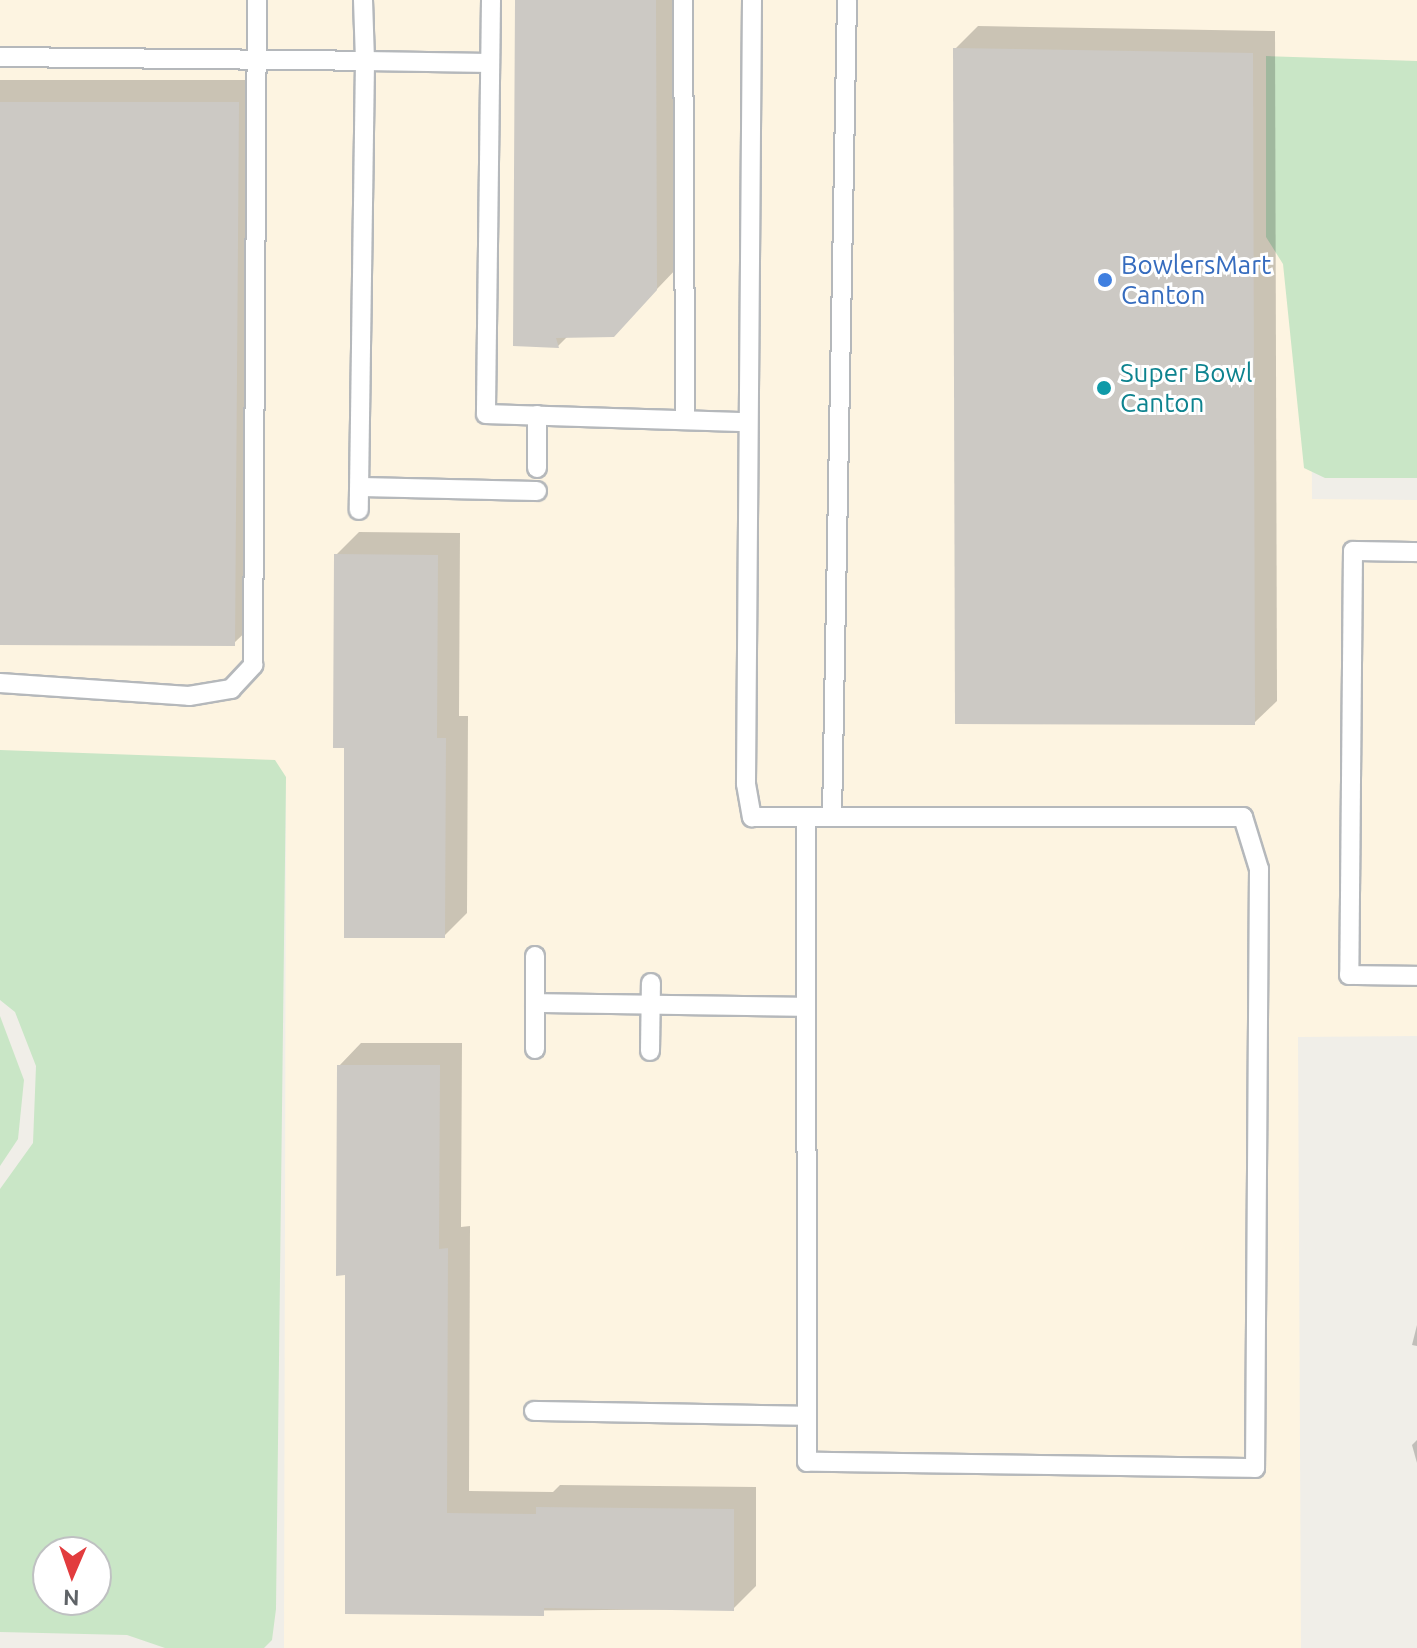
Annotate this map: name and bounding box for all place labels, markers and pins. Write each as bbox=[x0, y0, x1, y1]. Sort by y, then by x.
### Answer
place label: BowlersMart Canton bbox=[1121, 249, 1271, 310]
marker: BowlersMart Canton bbox=[1096, 271, 1114, 289]
place label: Super Bowl Canton bbox=[1120, 357, 1253, 418]
marker: Super Bowl Canton bbox=[1095, 379, 1113, 397]

